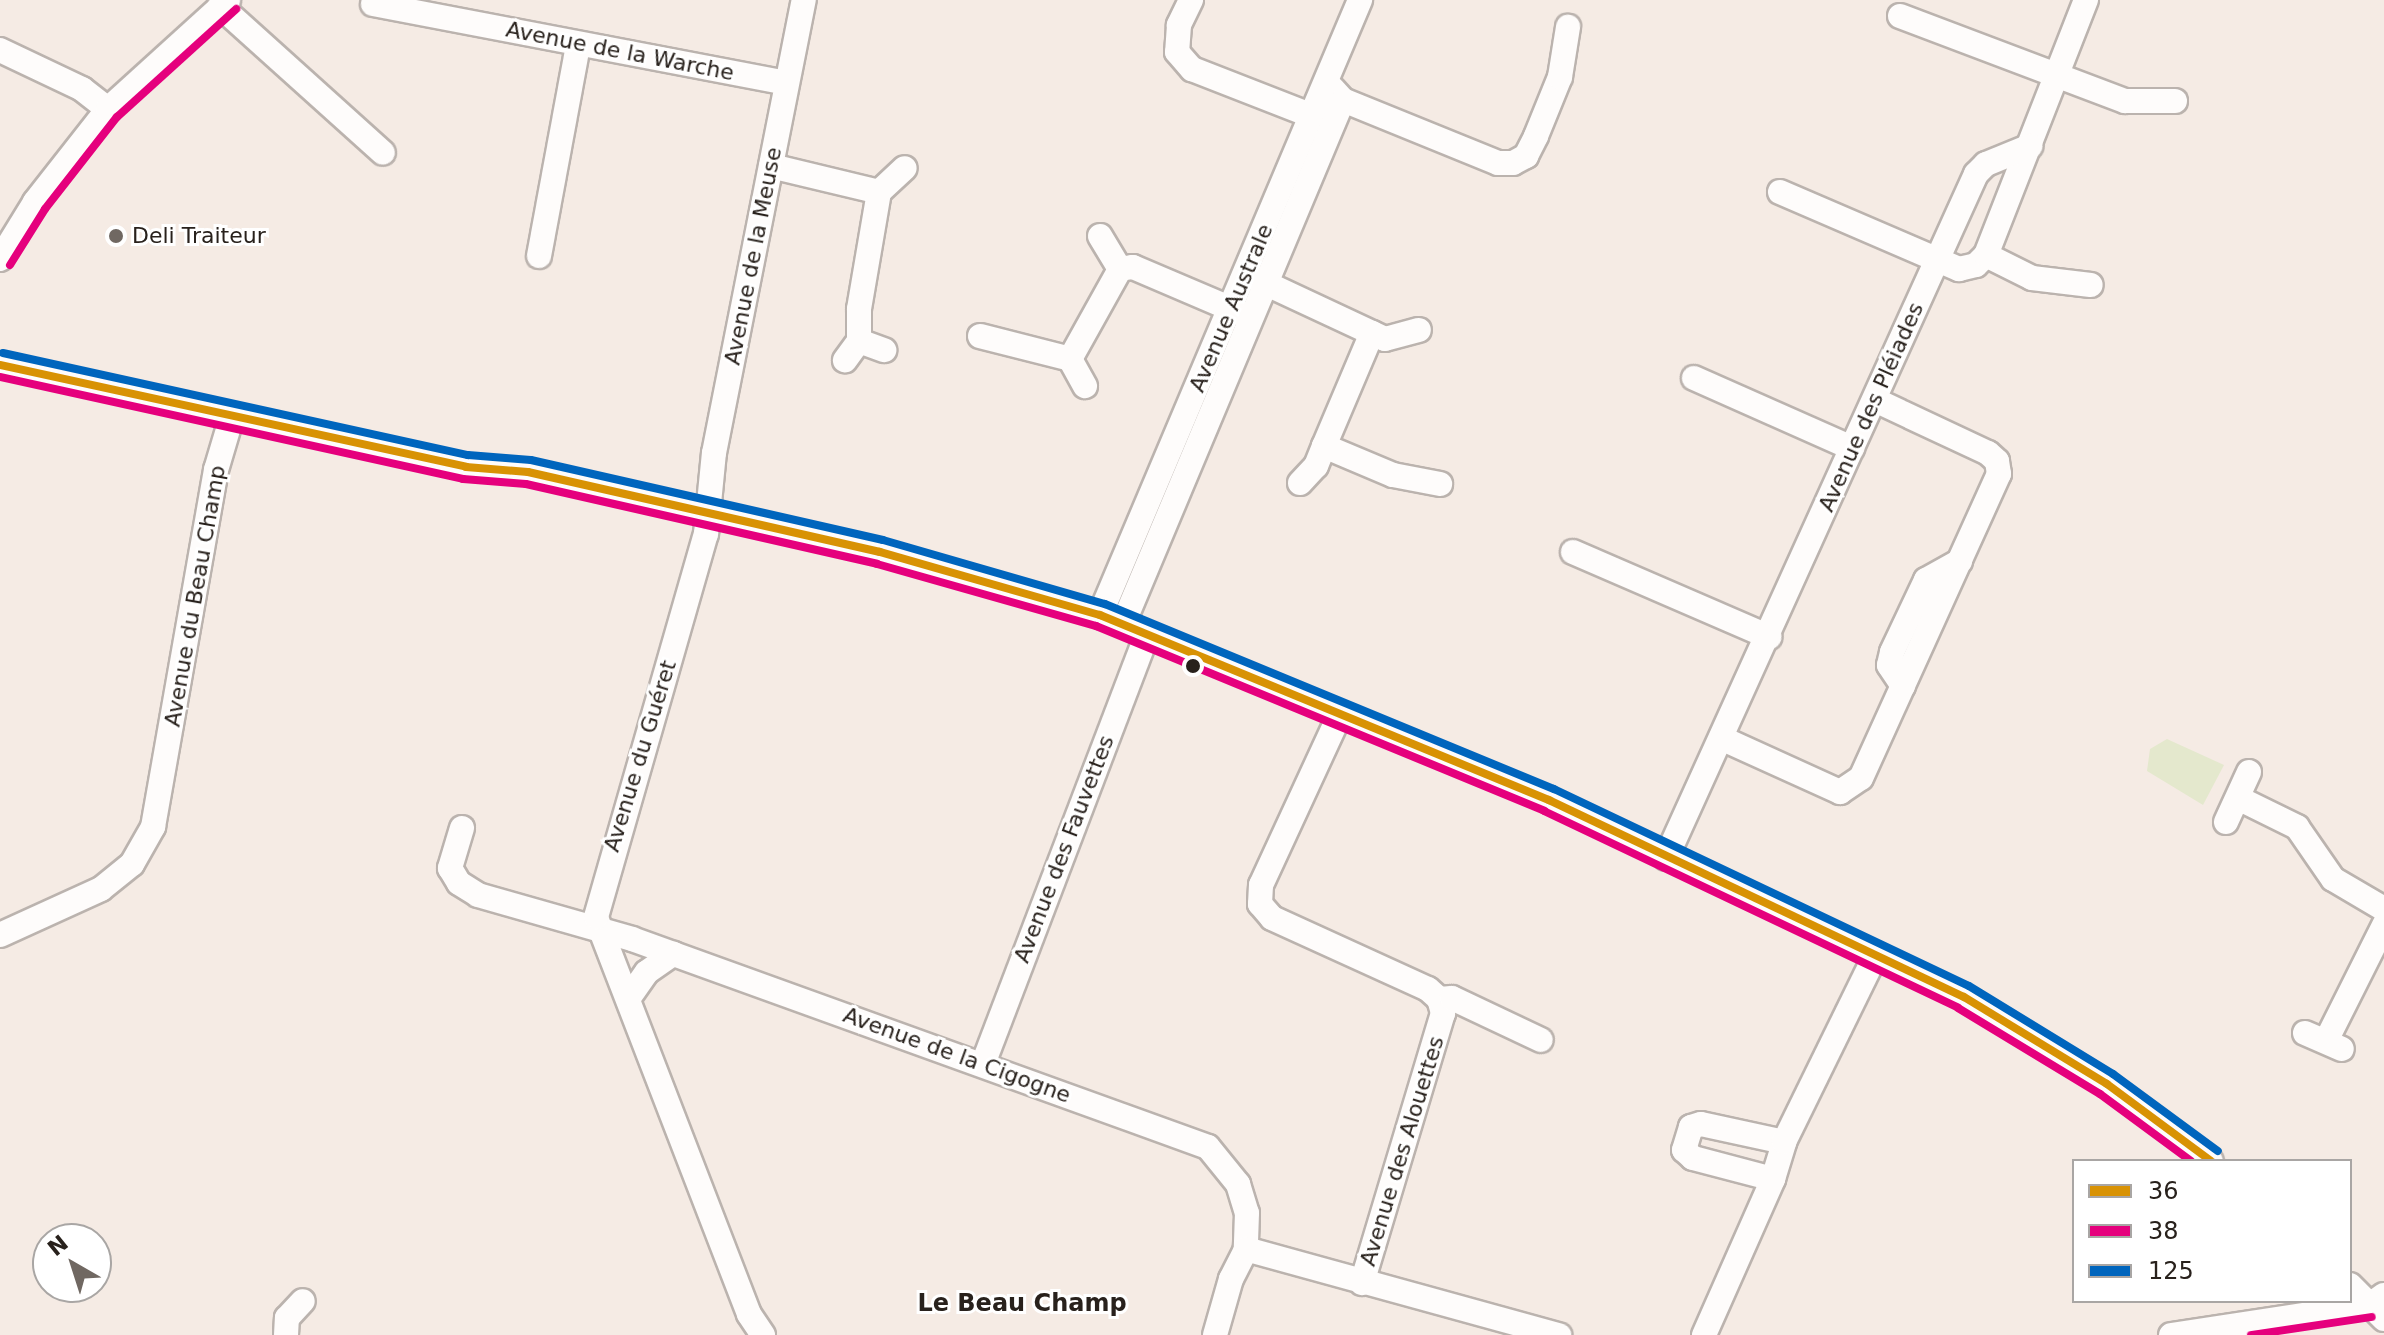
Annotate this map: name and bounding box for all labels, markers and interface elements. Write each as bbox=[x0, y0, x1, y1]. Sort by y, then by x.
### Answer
street label: Avenue de la Warche bbox=[504, 16, 736, 86]
street label: Avenue de la Meuse bbox=[719, 145, 787, 367]
street label: Avenue Australe bbox=[1184, 220, 1278, 396]
place label: Deli Traiteur bbox=[132, 223, 266, 249]
marker: Deli Traiteur bbox=[107, 227, 125, 245]
street label: Avenue des Pléiades bbox=[1813, 298, 1929, 516]
street label: Avenue du Beau Champ bbox=[159, 463, 231, 729]
street label: Avenue du Guéret bbox=[598, 657, 682, 855]
unlabelled marker bbox=[1185, 658, 1201, 674]
street label: Avenue des Fauvettes bbox=[1008, 732, 1120, 966]
street label: Avenue de la Cigogne bbox=[840, 1002, 1074, 1108]
street label: Avenue des Alouettes bbox=[1354, 1033, 1450, 1269]
legend bbox=[2072, 1159, 2352, 1303]
text: 36 bbox=[2148, 1177, 2179, 1205]
text: 38 bbox=[2148, 1217, 2179, 1245]
north arrow bbox=[32, 1223, 112, 1303]
text: N bbox=[43, 1230, 73, 1261]
text: 125 bbox=[2148, 1257, 2194, 1285]
district label: Le Beau Champ bbox=[917, 1290, 1127, 1318]

